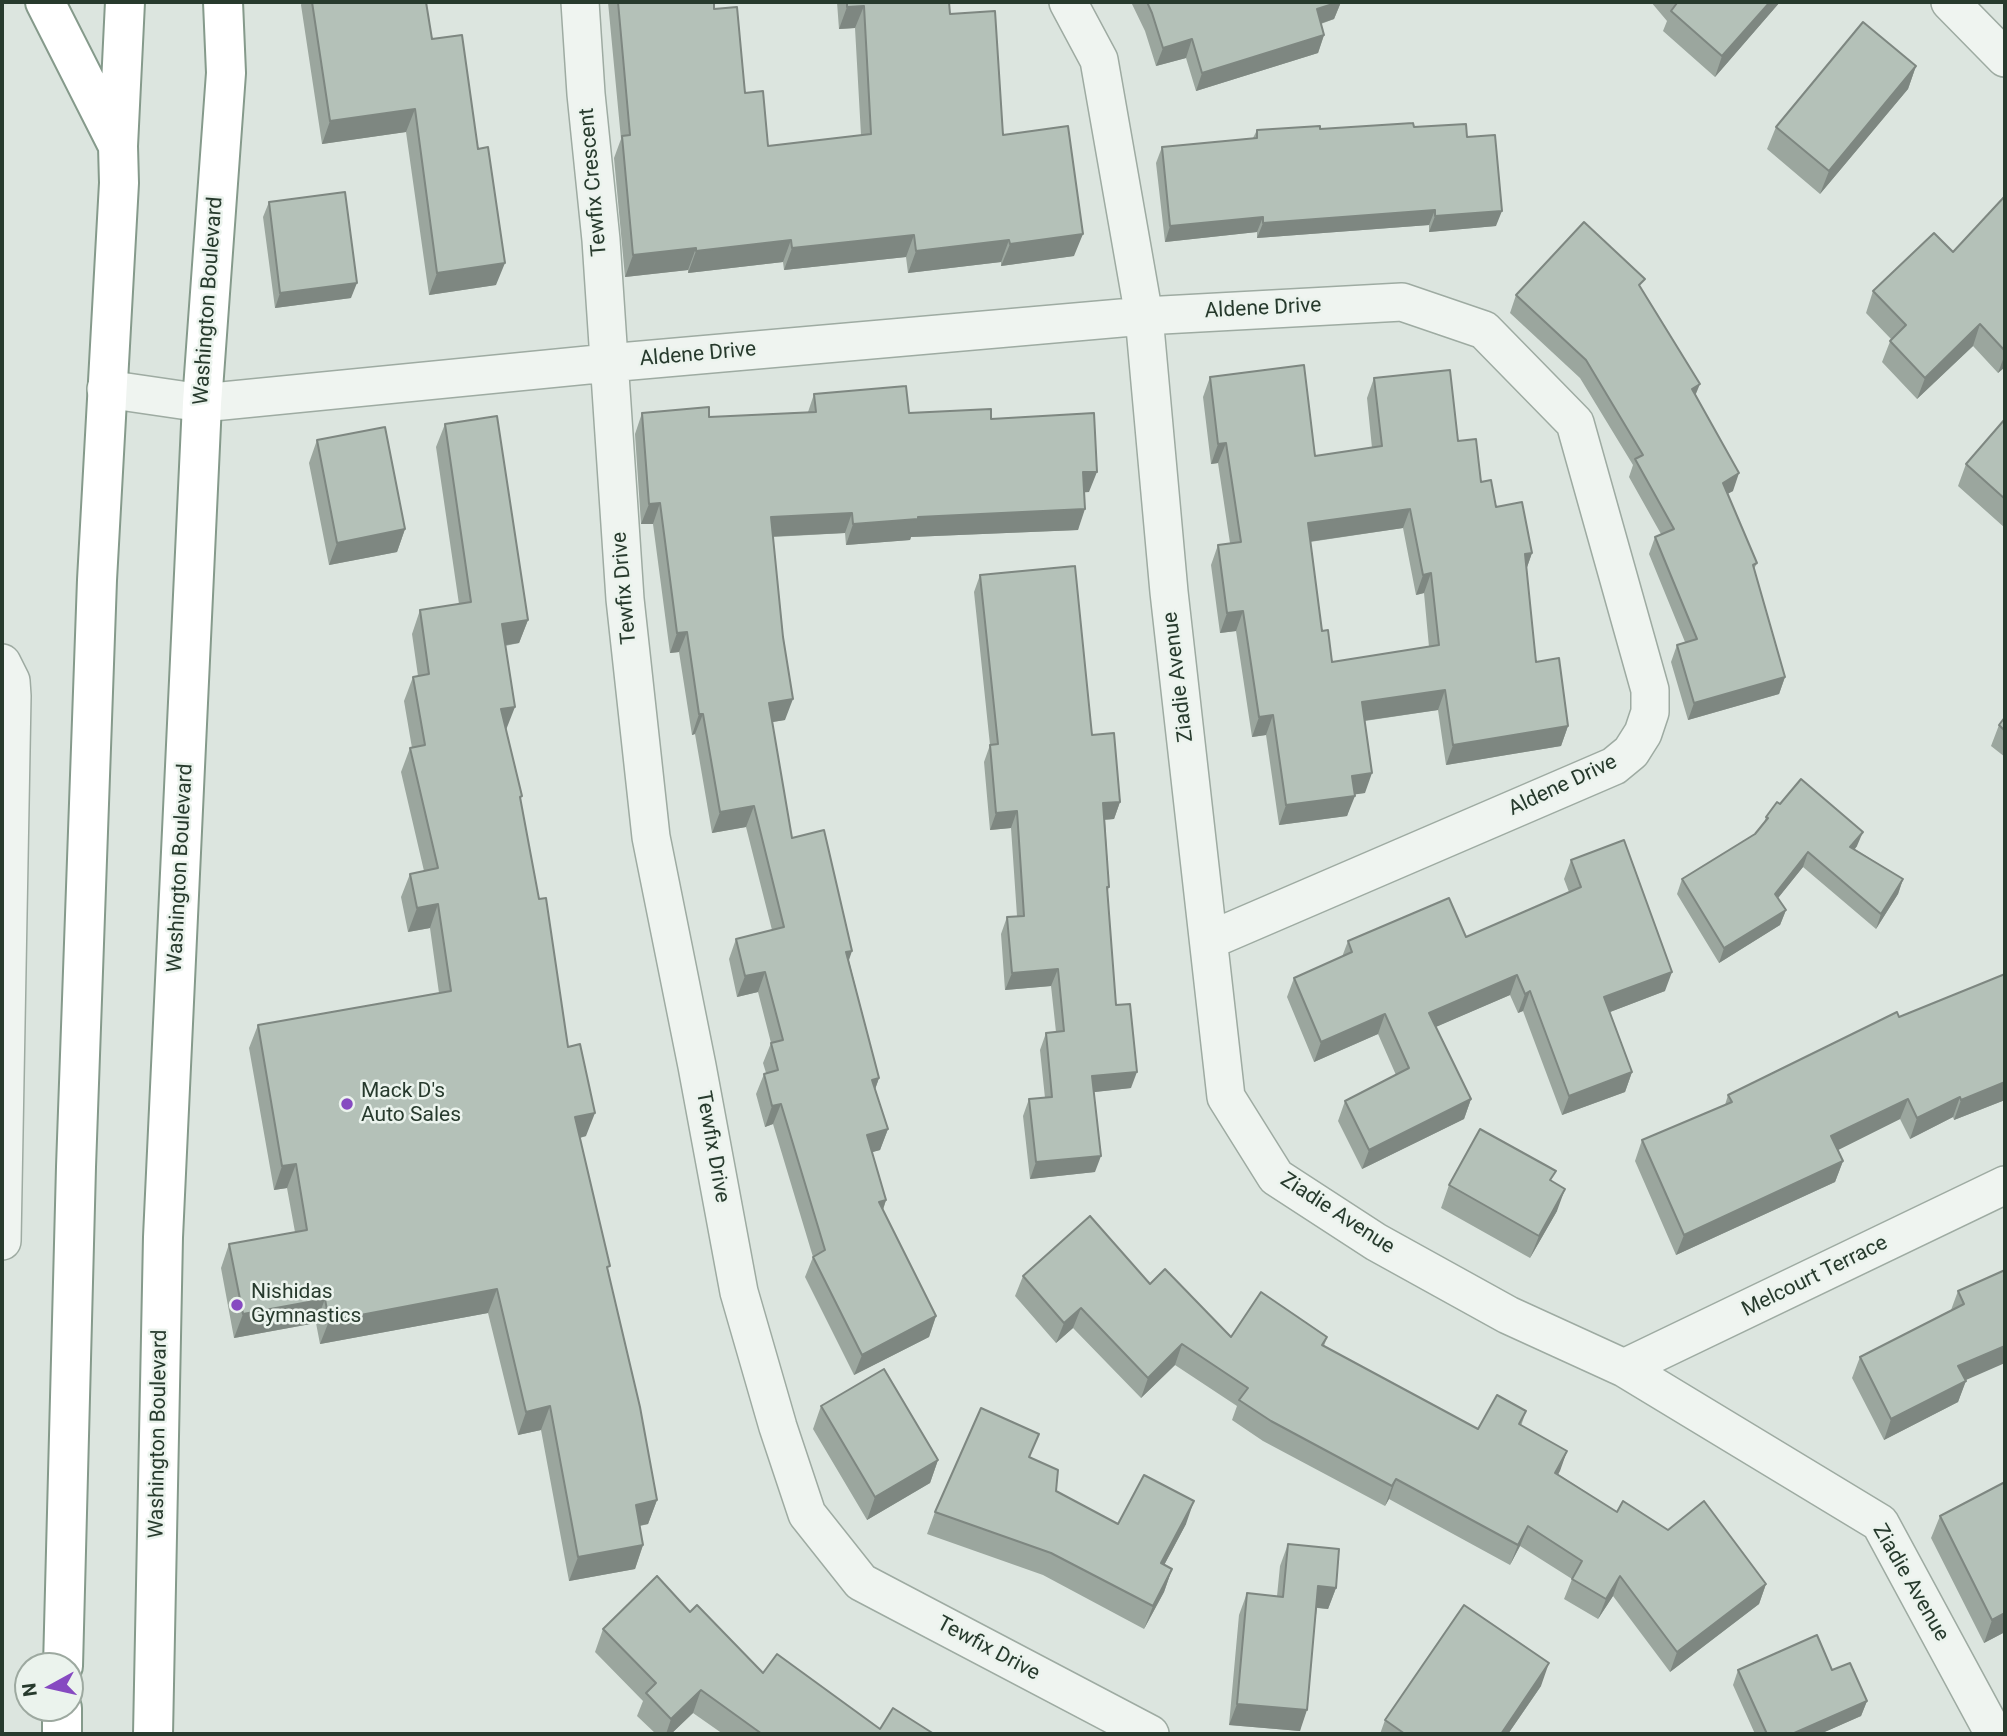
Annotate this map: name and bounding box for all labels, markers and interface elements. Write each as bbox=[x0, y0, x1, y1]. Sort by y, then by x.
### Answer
street label: Tewfix Crescent bbox=[575, 107, 613, 257]
street label: Washington Boulevard bbox=[189, 196, 229, 406]
street label: Aldene Drive bbox=[1204, 293, 1322, 325]
street label: Aldene Drive bbox=[639, 337, 757, 373]
street label: Tewfix Drive bbox=[608, 531, 642, 645]
street label: Ziadie Avenue bbox=[1159, 610, 1199, 744]
street label: Aldene Drive bbox=[1505, 750, 1621, 822]
street label: Washington Boulevard bbox=[163, 763, 199, 973]
place label: Mack D's Auto Sales bbox=[361, 1079, 461, 1129]
street label: Tewfix Drive bbox=[690, 1089, 734, 1205]
marker: Mack D's Auto Sales bbox=[339, 1096, 355, 1112]
street label: Ziadie Avenue bbox=[1275, 1168, 1399, 1260]
street label: Melcourt Terrace bbox=[1738, 1231, 1892, 1323]
place label: Nishidas Gymnastics bbox=[251, 1280, 361, 1330]
marker: Nishidas Gymnastics bbox=[229, 1297, 245, 1313]
street label: Washington Boulevard bbox=[145, 1329, 173, 1539]
street label: Ziadie Avenue bbox=[1866, 1520, 1954, 1646]
street label: Tewfix Drive bbox=[932, 1611, 1044, 1687]
north arrow bbox=[14, 1652, 84, 1722]
text: N bbox=[17, 1681, 42, 1698]

